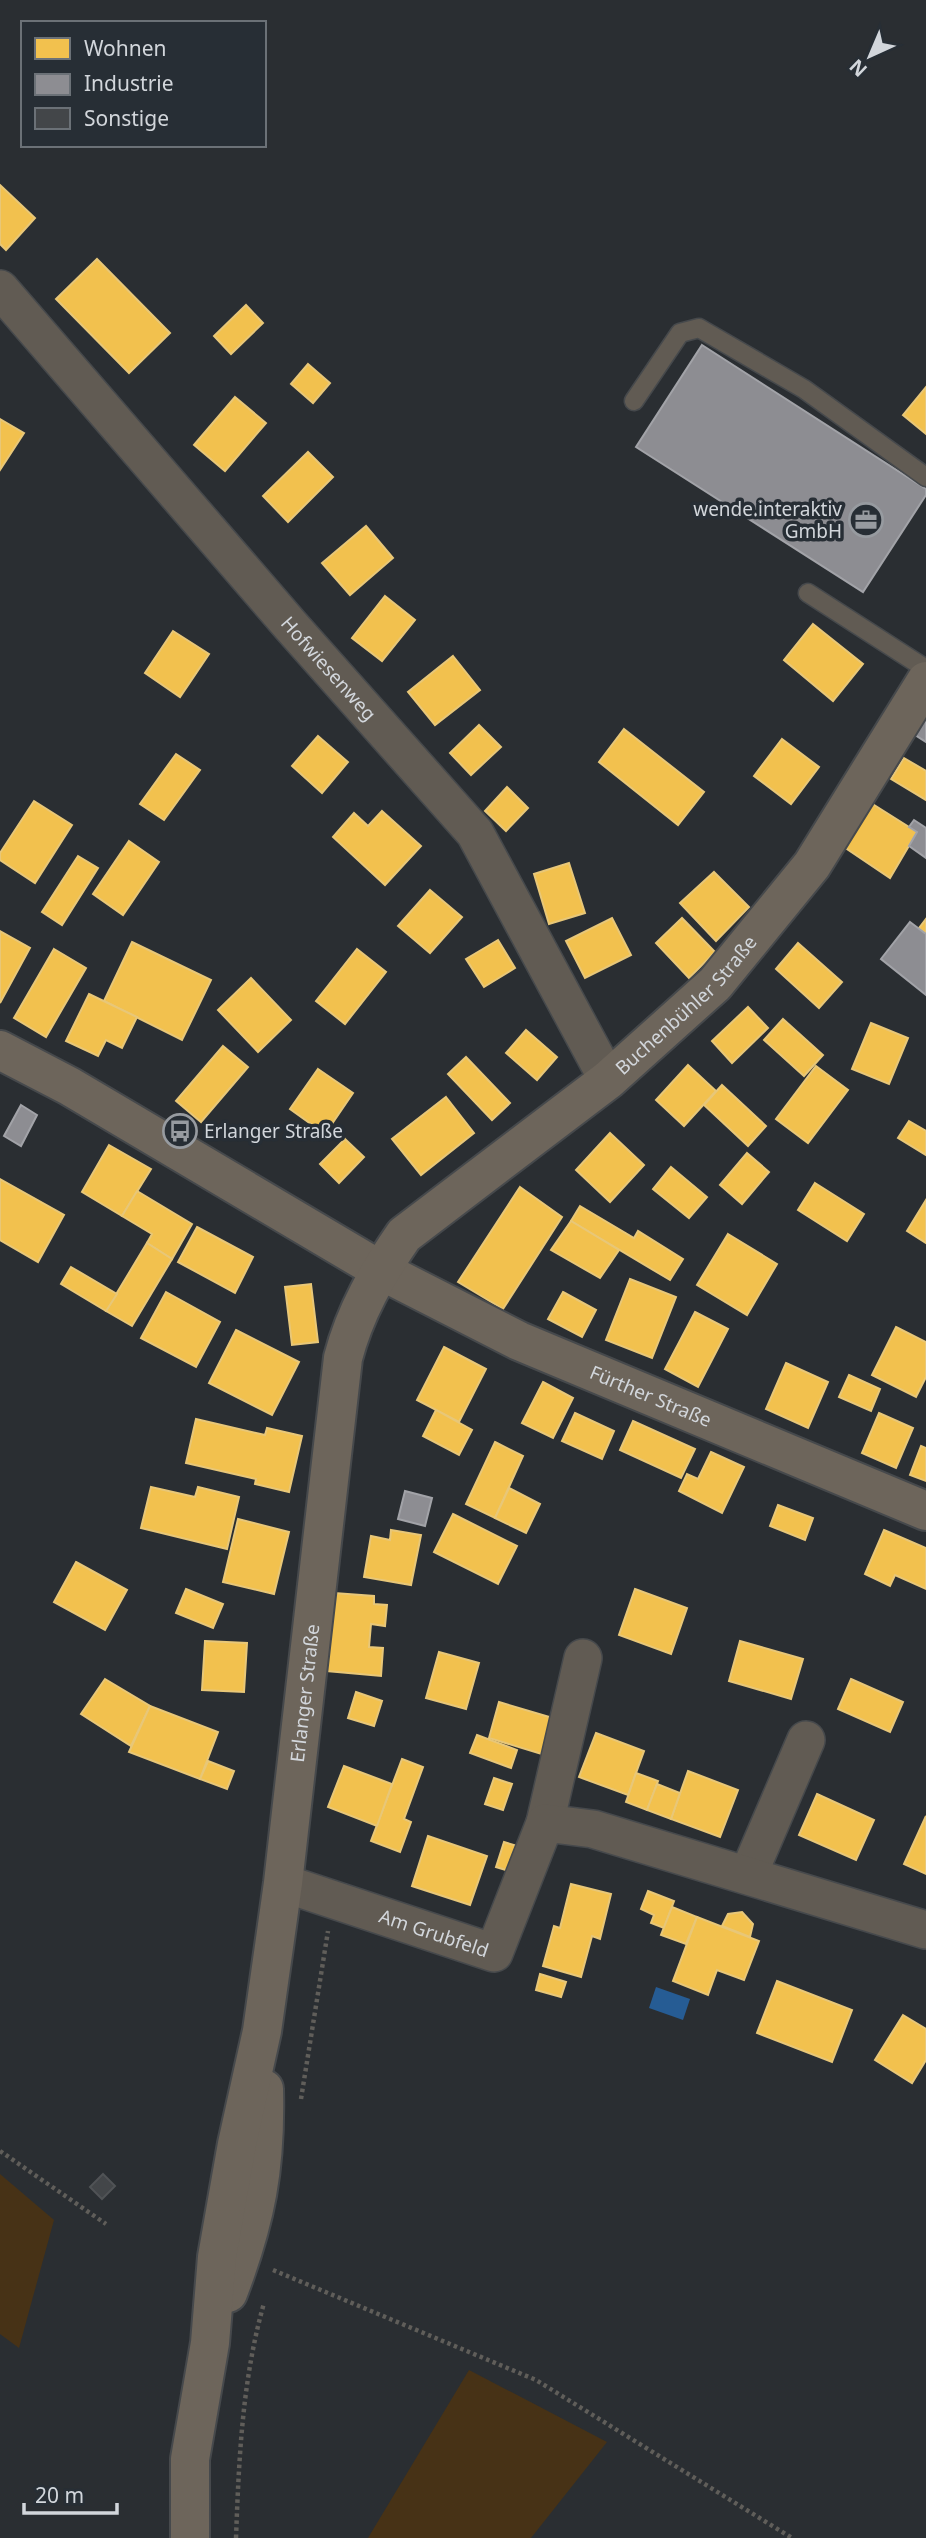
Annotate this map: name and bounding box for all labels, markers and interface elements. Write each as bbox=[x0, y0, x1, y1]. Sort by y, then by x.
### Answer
legend bbox=[21, 21, 266, 147]
north arrow bbox=[835, 21, 905, 91]
text: Wohnen bbox=[84, 34, 167, 62]
text: N bbox=[844, 54, 873, 83]
text: Industrie bbox=[84, 69, 174, 97]
text: Sonstige bbox=[84, 104, 169, 132]
place label: wende.interaktiv GmbH bbox=[693, 496, 842, 544]
office icon: wende.interaktiv GmbH bbox=[847, 501, 885, 539]
street label: Hofwiesenweg bbox=[275, 611, 382, 726]
street label: Buchenbühler Straße bbox=[610, 930, 763, 1080]
bus stop icon: Erlanger Straße bbox=[161, 1112, 199, 1150]
place label: Erlanger Straße bbox=[204, 1118, 343, 1144]
street label: Fürther Straße bbox=[586, 1359, 716, 1433]
street label: Erlanger Straße bbox=[284, 1623, 326, 1764]
street label: Am Grubfeld bbox=[376, 1903, 492, 1963]
scale bar bbox=[24, 2472, 117, 2516]
text: 20 m bbox=[35, 2481, 84, 2509]

